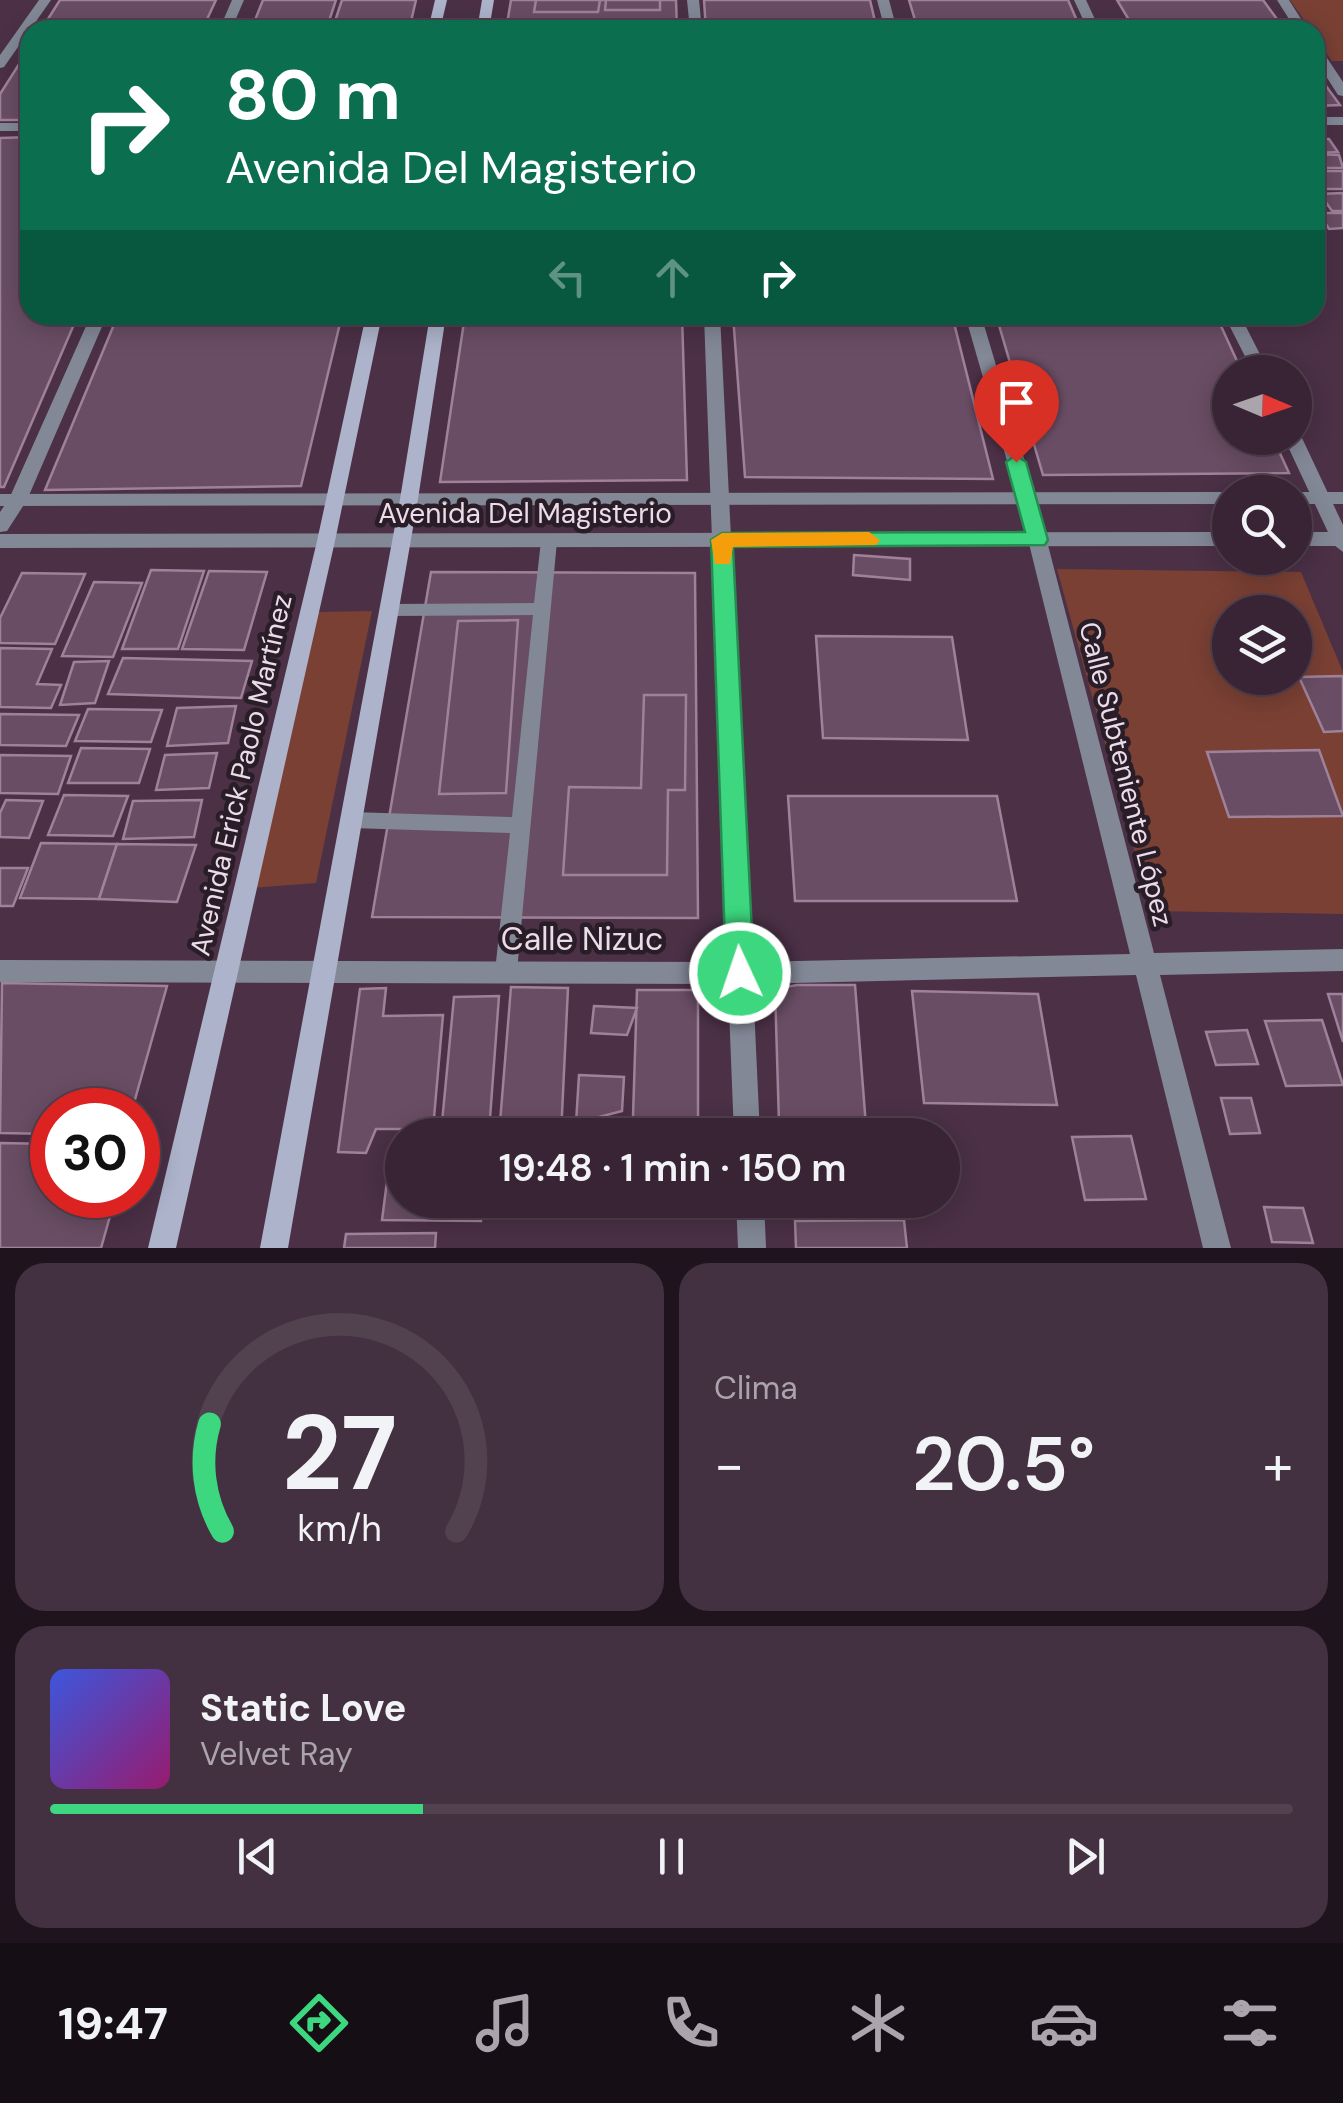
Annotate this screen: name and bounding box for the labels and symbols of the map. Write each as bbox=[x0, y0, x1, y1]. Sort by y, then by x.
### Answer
north arrow bbox=[1212, 355, 1312, 455]
pin bbox=[974, 360, 1059, 463]
street label: Avenida Del Magisterio bbox=[378, 495, 672, 532]
street label: Avenida Erick Paolo Martínez bbox=[181, 591, 301, 959]
street label: Calle Subteniente López bbox=[1070, 618, 1182, 930]
street label: Calle Nizuc bbox=[501, 918, 663, 960]
position arrow bbox=[688, 921, 792, 1025]
speed limit sign: 30 bbox=[30, 1088, 160, 1218]

